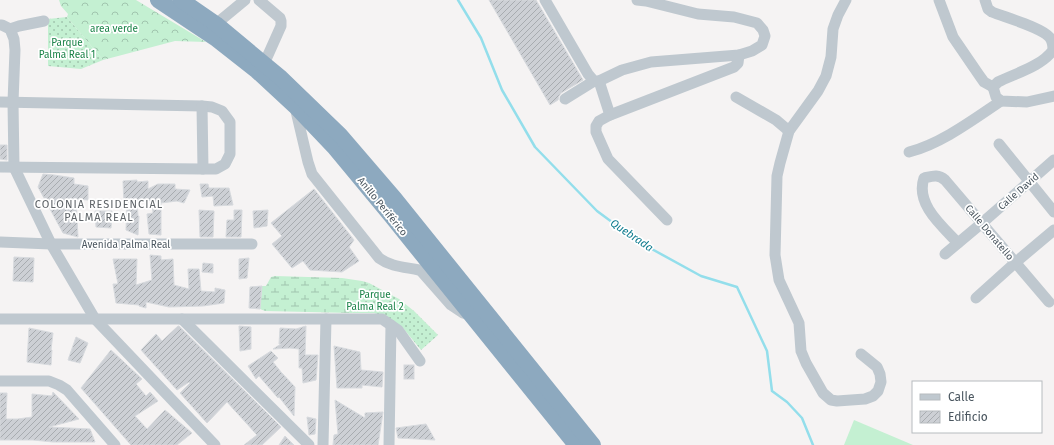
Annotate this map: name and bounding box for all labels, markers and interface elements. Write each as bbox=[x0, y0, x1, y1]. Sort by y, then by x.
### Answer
park label: area verde bbox=[90, 23, 138, 35]
park label: Parque Palma Real 1 bbox=[39, 37, 95, 61]
street label: Calle David bbox=[996, 171, 1042, 213]
street label: Anillo Periférico bbox=[355, 175, 410, 239]
district label: COLONIA RESIDENCIAL PALMA REAL bbox=[35, 198, 163, 224]
street label: Calle Donatello bbox=[962, 202, 1016, 263]
water label: Quebrada bbox=[608, 216, 656, 254]
street label: Avenida Palma Real bbox=[82, 239, 170, 251]
park label: Parque Palma Real 2 bbox=[346, 289, 404, 313]
legend bbox=[912, 381, 1042, 433]
text: Calle bbox=[948, 390, 975, 404]
text: Edificio bbox=[948, 410, 988, 424]

